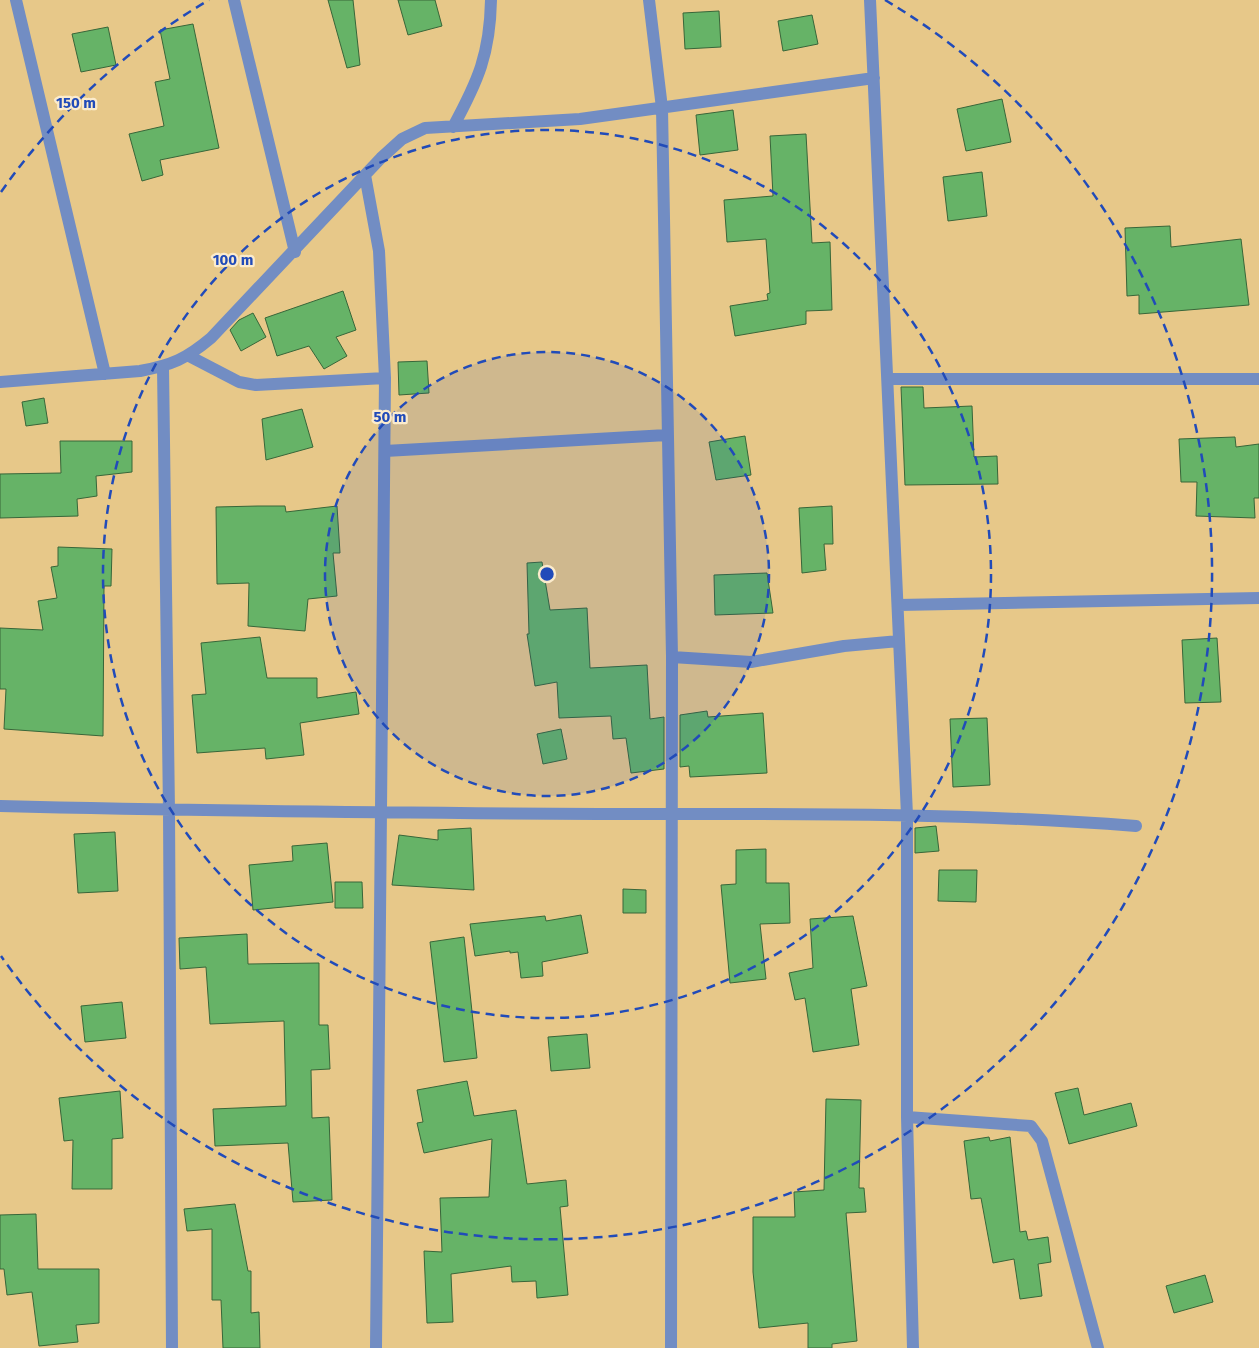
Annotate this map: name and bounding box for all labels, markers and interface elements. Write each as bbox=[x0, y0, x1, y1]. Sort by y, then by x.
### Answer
text: 150 m bbox=[56, 94, 96, 112]
text: 100 m bbox=[213, 251, 253, 269]
text: 50 m bbox=[373, 408, 407, 426]
centre of rings bbox=[538, 565, 556, 583]

